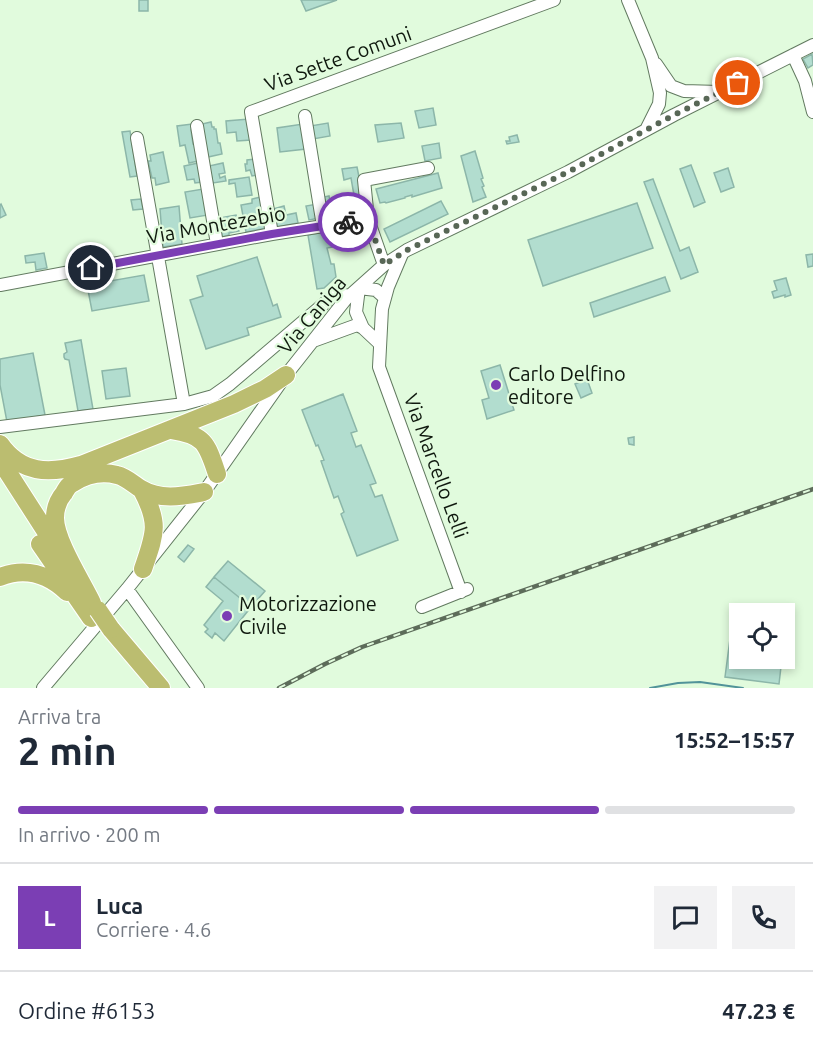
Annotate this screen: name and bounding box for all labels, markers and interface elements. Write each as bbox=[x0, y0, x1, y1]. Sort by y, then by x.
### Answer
street label: Via Sette Comuni bbox=[261, 21, 414, 96]
pin bbox=[712, 57, 763, 108]
icon: bag bbox=[721, 66, 754, 99]
courier bbox=[318, 192, 378, 252]
street label: Via Montezebio bbox=[145, 201, 287, 248]
icon: bike bbox=[332, 206, 365, 239]
pin bbox=[65, 242, 116, 293]
icon: home bbox=[74, 251, 107, 284]
street label: Via Caniga bbox=[273, 271, 351, 358]
place label: Carlo Delfino editore bbox=[508, 362, 626, 408]
marker: Carlo Delfino editore bbox=[489, 378, 503, 392]
street label: Via Marcello Lelli bbox=[400, 391, 473, 541]
place label: Motorizzazione Civile bbox=[239, 592, 377, 638]
map controls bbox=[729, 603, 795, 669]
button: locate bbox=[729, 603, 795, 669]
marker: Motorizzazione Civile bbox=[220, 609, 234, 623]
text: Arriva tra bbox=[18, 705, 101, 728]
text: 15:52–15:57 bbox=[674, 727, 795, 752]
text: 2 min bbox=[18, 729, 117, 772]
text: In arrivo · 200 m bbox=[18, 823, 161, 846]
button: chat bbox=[654, 886, 717, 949]
button: phone bbox=[732, 886, 795, 949]
text: Luca bbox=[96, 893, 143, 918]
text: L bbox=[43, 905, 56, 930]
text: Corriere · 4.6 bbox=[96, 918, 211, 941]
text: Ordine #6153 bbox=[18, 998, 155, 1023]
text: 47.23 € bbox=[722, 998, 795, 1023]

